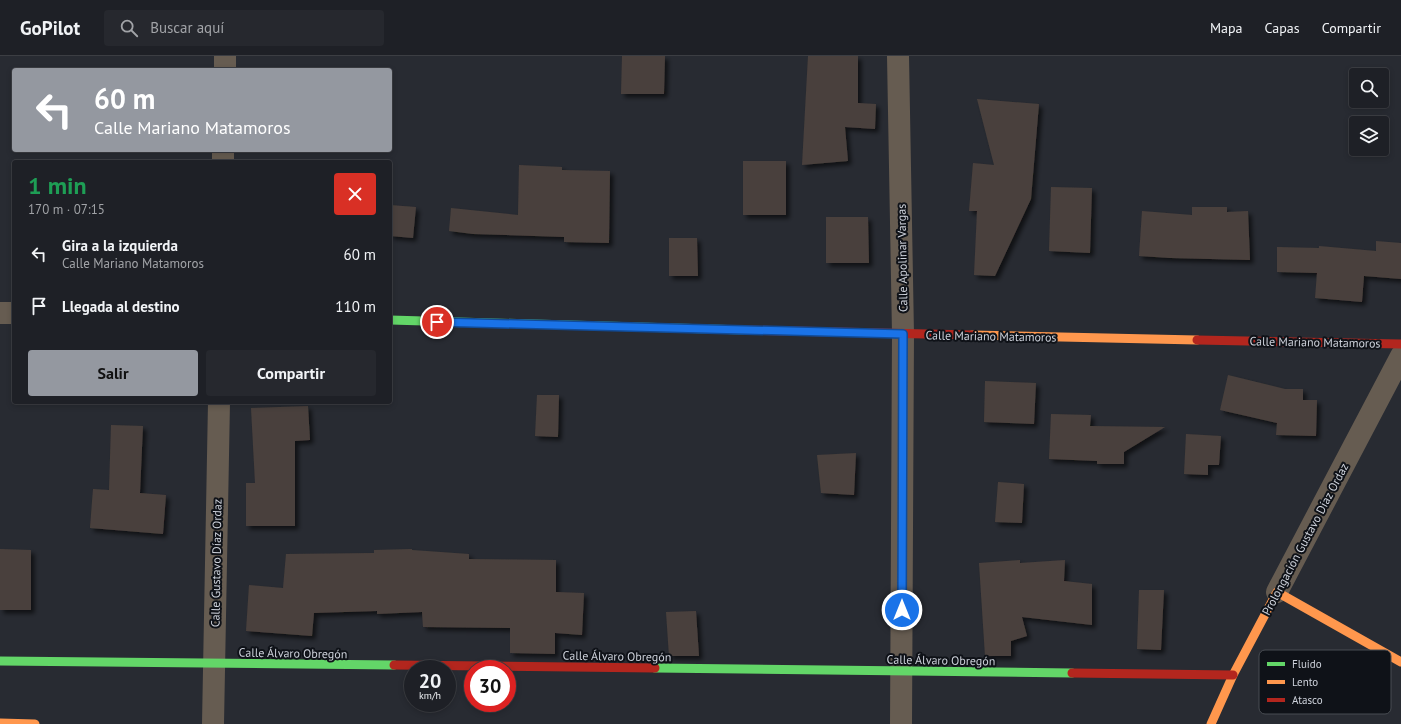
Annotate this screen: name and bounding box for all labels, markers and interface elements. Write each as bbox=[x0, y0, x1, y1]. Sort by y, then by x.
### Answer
search box bbox=[104, 10, 384, 46]
text: GoPilot bbox=[20, 16, 80, 40]
icon: search bbox=[118, 17, 140, 39]
text: Buscar aquí bbox=[150, 18, 224, 37]
text: Mapa bbox=[1210, 19, 1243, 37]
text: Capas bbox=[1265, 19, 1300, 37]
text: Compartir bbox=[1322, 19, 1381, 37]
map controls bbox=[1349, 68, 1389, 156]
button: search bbox=[1349, 68, 1389, 108]
text: 60 m bbox=[94, 80, 155, 117]
icon: left bbox=[28, 84, 80, 136]
text: Calle Mariano Matamoros bbox=[94, 116, 291, 139]
button: layers bbox=[1349, 116, 1389, 156]
text: 1 min bbox=[28, 170, 87, 201]
button: close bbox=[334, 173, 376, 215]
text: 170 m · 07:15 bbox=[28, 201, 105, 218]
street label: Calle Apolinar Vargas bbox=[894, 204, 910, 312]
text: Gira a la izquierda bbox=[62, 236, 178, 255]
icon: left bbox=[28, 243, 50, 265]
text: 60 m bbox=[343, 245, 376, 264]
text: Calle Mariano Matamoros bbox=[62, 255, 204, 272]
icon: arrive bbox=[28, 295, 50, 317]
text: Llegada al destino bbox=[62, 297, 180, 316]
text: 110 m bbox=[335, 297, 376, 316]
pin bbox=[420, 305, 454, 339]
icon: arrive bbox=[426, 311, 448, 333]
street label: Calle Mariano Matamoros bbox=[925, 327, 1057, 345]
street label: Calle Mariano Matamoros bbox=[1249, 333, 1381, 351]
button: Salir bbox=[28, 350, 198, 396]
button: Compartir bbox=[206, 350, 376, 396]
street label: Prolongación Gustavo Díaz Ordaz bbox=[1258, 460, 1352, 618]
street label: Calle Gustavo Díaz Ordaz bbox=[207, 499, 225, 627]
position arrow bbox=[881, 589, 923, 631]
street label: Calle Álvaro Obregón bbox=[239, 645, 347, 661]
street label: Calle Álvaro Obregón bbox=[563, 648, 671, 664]
legend bbox=[1259, 650, 1391, 714]
street label: Calle Álvaro Obregón bbox=[887, 652, 995, 668]
text: Fluido bbox=[1292, 657, 1322, 671]
speed limit sign: 30 bbox=[464, 660, 516, 712]
text: 20 bbox=[419, 668, 441, 694]
text: Lento bbox=[1292, 675, 1318, 689]
text: km/h bbox=[419, 689, 441, 702]
text: Atasco bbox=[1292, 693, 1323, 707]

